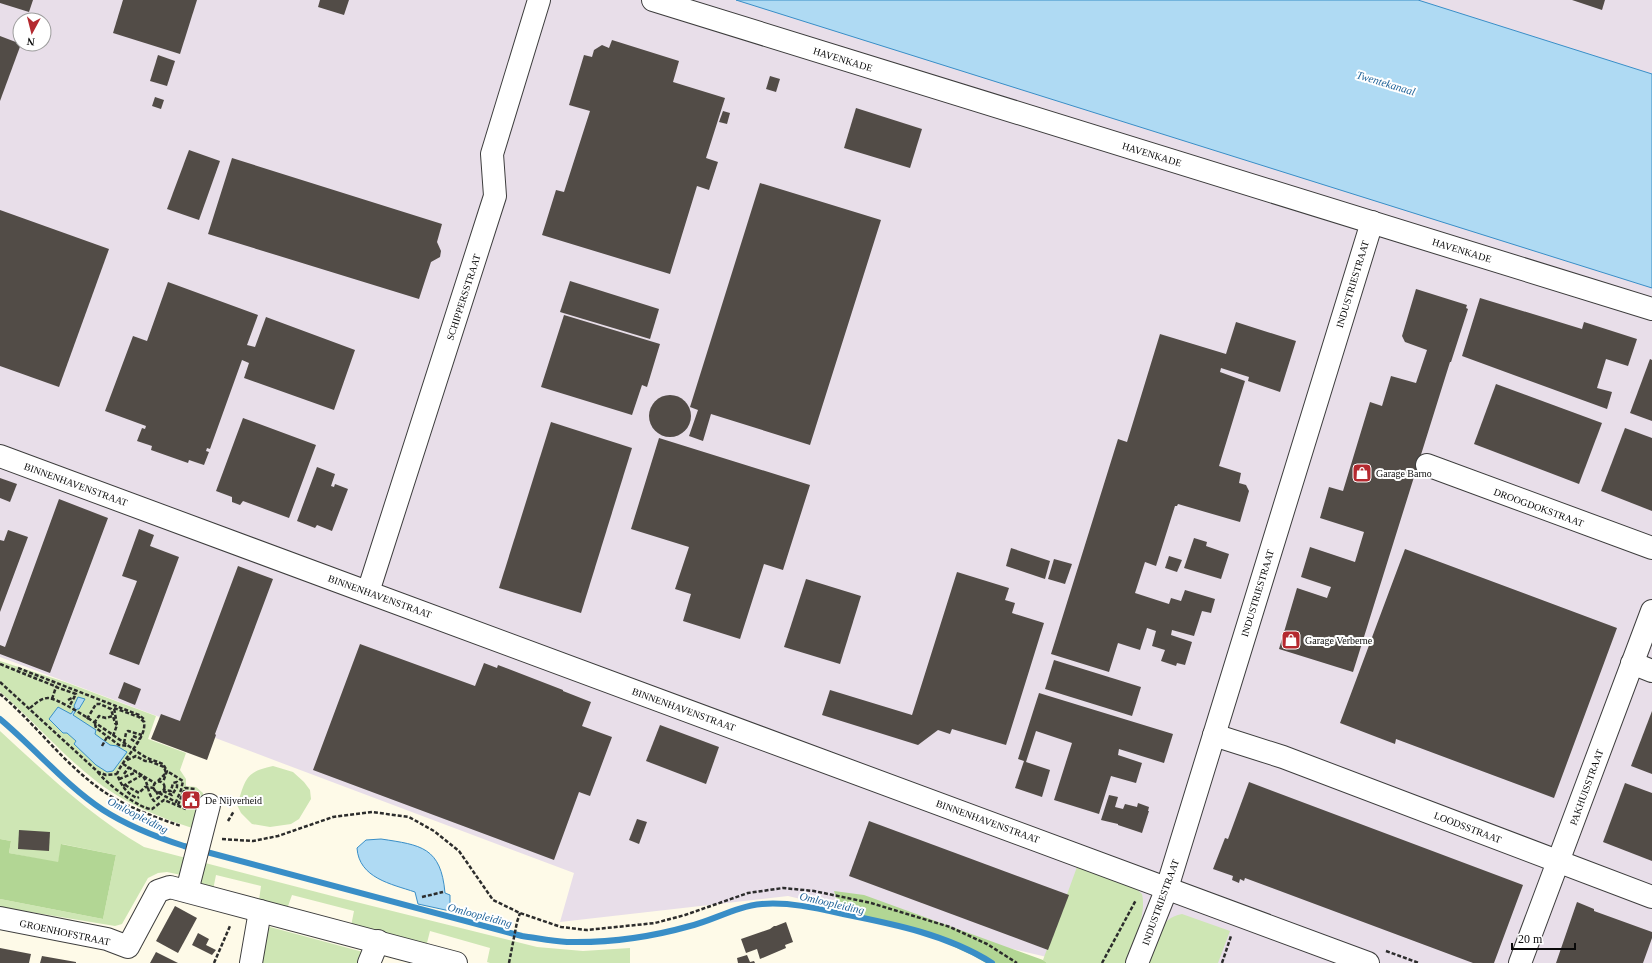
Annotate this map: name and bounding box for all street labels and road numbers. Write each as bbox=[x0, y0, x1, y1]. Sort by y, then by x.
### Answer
street label: HAVENKADE bbox=[812, 45, 874, 74]
street label: HAVENKADE bbox=[1121, 140, 1183, 169]
street label: HAVENKADE bbox=[1431, 236, 1493, 265]
street label: INDUSTRIESTRAAT bbox=[1334, 239, 1371, 329]
street label: SCHIPPERSSTRAAT bbox=[444, 253, 483, 342]
street label: BINNENHAVENSTRAAT bbox=[23, 461, 129, 508]
street label: DROOGDOKSTRAAT bbox=[1492, 486, 1585, 529]
street label: INDUSTRIESTRAAT bbox=[1239, 548, 1276, 638]
street label: BINNENHAVENSTRAAT bbox=[327, 573, 433, 620]
street label: BINNENHAVENSTRAAT bbox=[631, 686, 737, 733]
street label: PAKHUISSTRAAT bbox=[1568, 748, 1605, 827]
street label: BINNENHAVENSTRAAT bbox=[935, 798, 1041, 845]
street label: LOODSSTRAAT bbox=[1433, 810, 1503, 845]
street label: INDUSTRIESTRAAT bbox=[1140, 858, 1181, 947]
street label: GROENHOFSTRAAT bbox=[19, 918, 111, 947]

